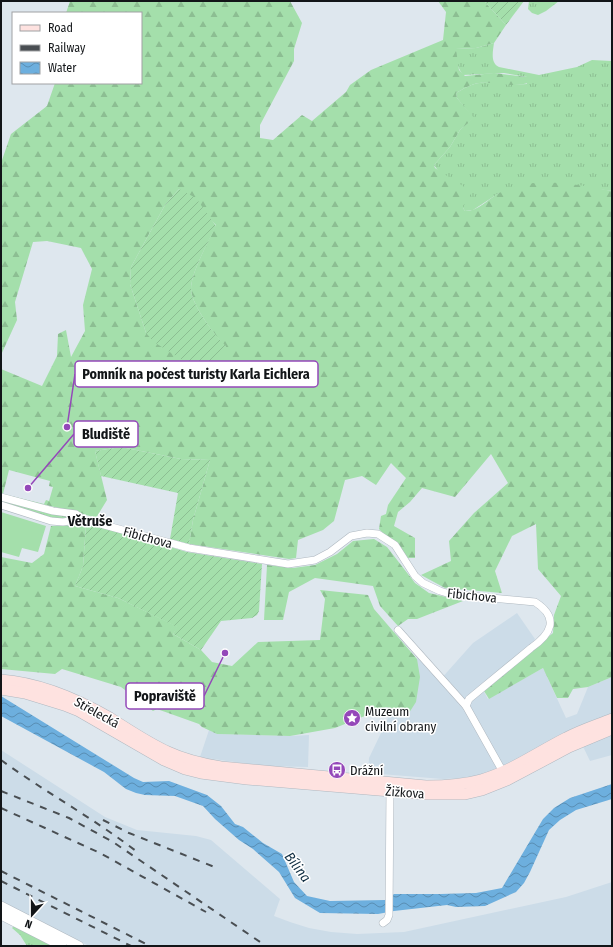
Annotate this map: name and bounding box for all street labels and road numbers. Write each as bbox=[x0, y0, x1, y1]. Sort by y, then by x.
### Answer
street label: Fibichova bbox=[122, 524, 174, 551]
street label: Fibichova bbox=[446, 585, 498, 606]
street label: Střelecká bbox=[72, 694, 122, 731]
street label: Žižkova bbox=[385, 784, 425, 801]

